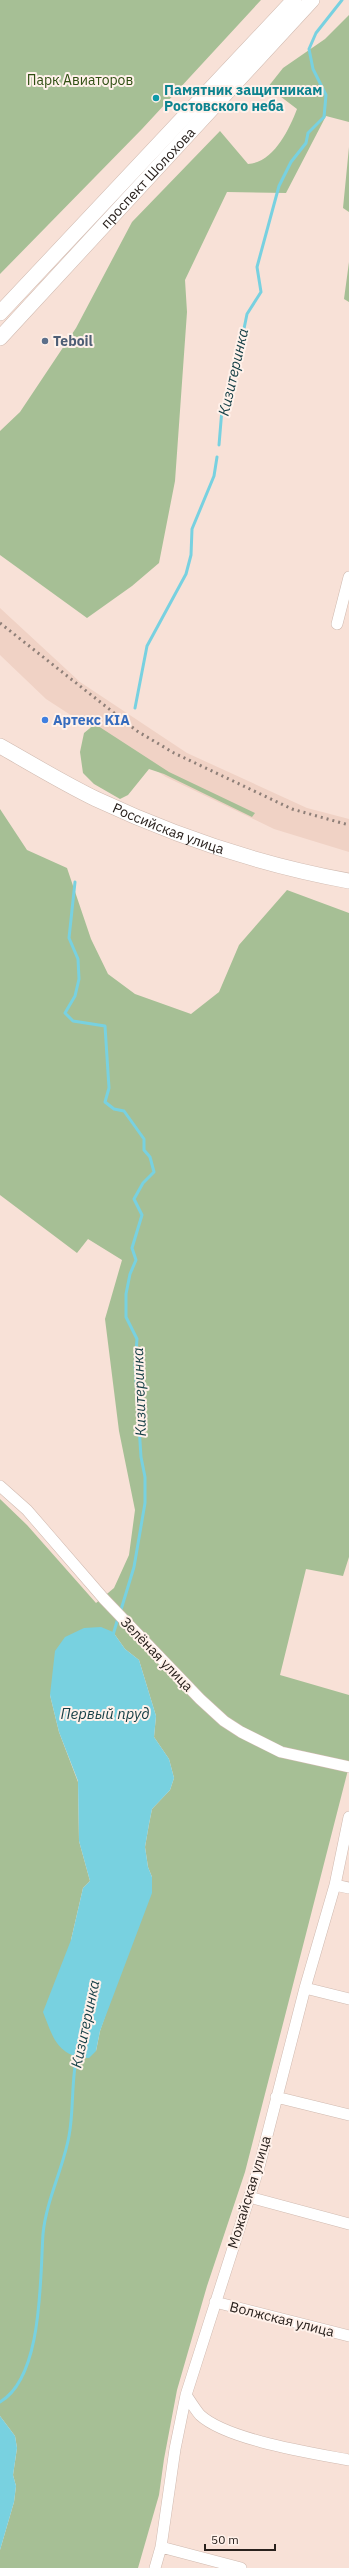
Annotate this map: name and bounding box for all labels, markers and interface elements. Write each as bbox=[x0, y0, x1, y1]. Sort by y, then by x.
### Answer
park label: Парк Авиаторов bbox=[27, 71, 133, 89]
place label: Памятник защитникам Ростовского неба bbox=[164, 81, 322, 115]
marker: Памятник защитникам Ростовского неба bbox=[151, 93, 161, 103]
street label: проспект Шолохова bbox=[97, 123, 199, 232]
water label: Кизитеринка bbox=[214, 326, 252, 418]
place label: Teboil bbox=[53, 332, 93, 350]
marker: Teboil bbox=[40, 336, 50, 346]
place label: Артекс KIA bbox=[53, 711, 130, 729]
marker: Артекс KIA bbox=[40, 715, 50, 725]
street label: Российская улица bbox=[110, 799, 227, 858]
water label: Кизитеринка bbox=[128, 1347, 150, 1437]
street label: Зелёная улица bbox=[117, 1613, 197, 1695]
water label: Первый пруд bbox=[60, 1704, 150, 1723]
water label: Кизитеринка bbox=[66, 1978, 104, 2070]
street label: Можайская улица bbox=[223, 2133, 275, 2251]
street label: Волжская улица bbox=[228, 2297, 337, 2341]
scale bar bbox=[205, 2526, 275, 2552]
text: 50 m bbox=[211, 2532, 239, 2547]

